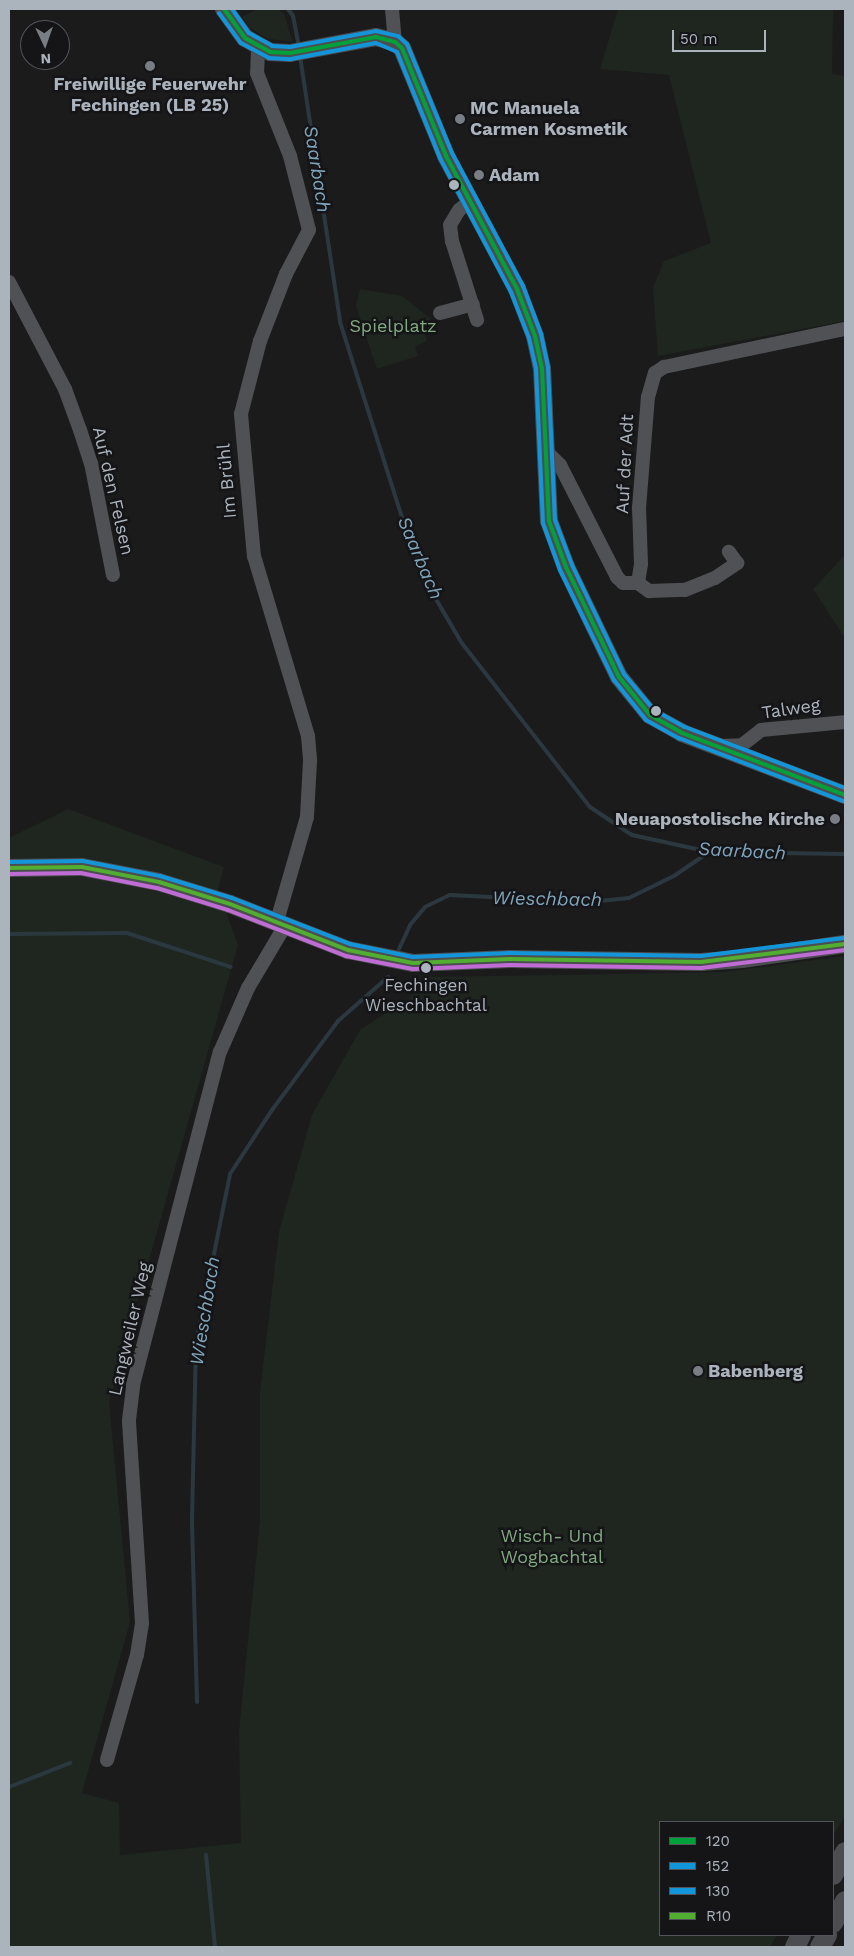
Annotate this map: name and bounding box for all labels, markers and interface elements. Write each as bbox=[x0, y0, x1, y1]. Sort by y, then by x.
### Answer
north arrow bbox=[20, 20, 70, 70]
scale bar bbox=[674, 20, 768, 52]
text: 50 m bbox=[680, 30, 717, 48]
text: N bbox=[40, 51, 51, 67]
marker: Freiwillige Feuerwehr Fechingen (LB 25) bbox=[144, 60, 156, 72]
place label: Freiwillige Feuerwehr Fechingen (LB 25) bbox=[53, 74, 247, 116]
place label: MC Manuela Carmen Kosmetik bbox=[470, 98, 628, 140]
marker: MC Manuela Carmen Kosmetik bbox=[454, 113, 466, 125]
water label: Saarbach bbox=[299, 124, 335, 214]
place label: Adam bbox=[489, 164, 540, 186]
marker: Adam bbox=[473, 169, 485, 181]
unlabelled marker bbox=[449, 180, 459, 190]
park label: Spielplatz bbox=[349, 315, 437, 337]
street label: Auf der Adt bbox=[612, 413, 638, 515]
street label: Auf den Felsen bbox=[88, 424, 138, 558]
street label: Im Brühl bbox=[213, 443, 241, 519]
water label: Saarbach bbox=[392, 513, 448, 603]
street label: Talweg bbox=[760, 694, 822, 724]
unlabelled marker bbox=[651, 706, 661, 716]
place label: Neuapostolische Kirche bbox=[615, 808, 825, 830]
marker: Neuapostolische Kirche bbox=[829, 813, 841, 825]
water label: Saarbach bbox=[697, 837, 787, 865]
water label: Wieschbach bbox=[492, 887, 602, 911]
marker: Fechingen Wieschbachtal bbox=[421, 963, 431, 973]
place label: Fechingen Wieschbachtal bbox=[365, 976, 487, 1016]
water label: Wieschbach bbox=[185, 1255, 225, 1367]
street label: Langweiler Weg bbox=[104, 1260, 156, 1398]
place label: Babenberg bbox=[708, 1360, 803, 1382]
marker: Babenberg bbox=[692, 1365, 704, 1377]
park label: Wisch- Und Wogbachtal bbox=[500, 1526, 604, 1568]
legend bbox=[659, 1821, 834, 1936]
text: 120 bbox=[706, 1832, 730, 1850]
text: 152 bbox=[706, 1857, 729, 1875]
text: 130 bbox=[706, 1882, 730, 1900]
text: R10 bbox=[706, 1907, 731, 1925]

